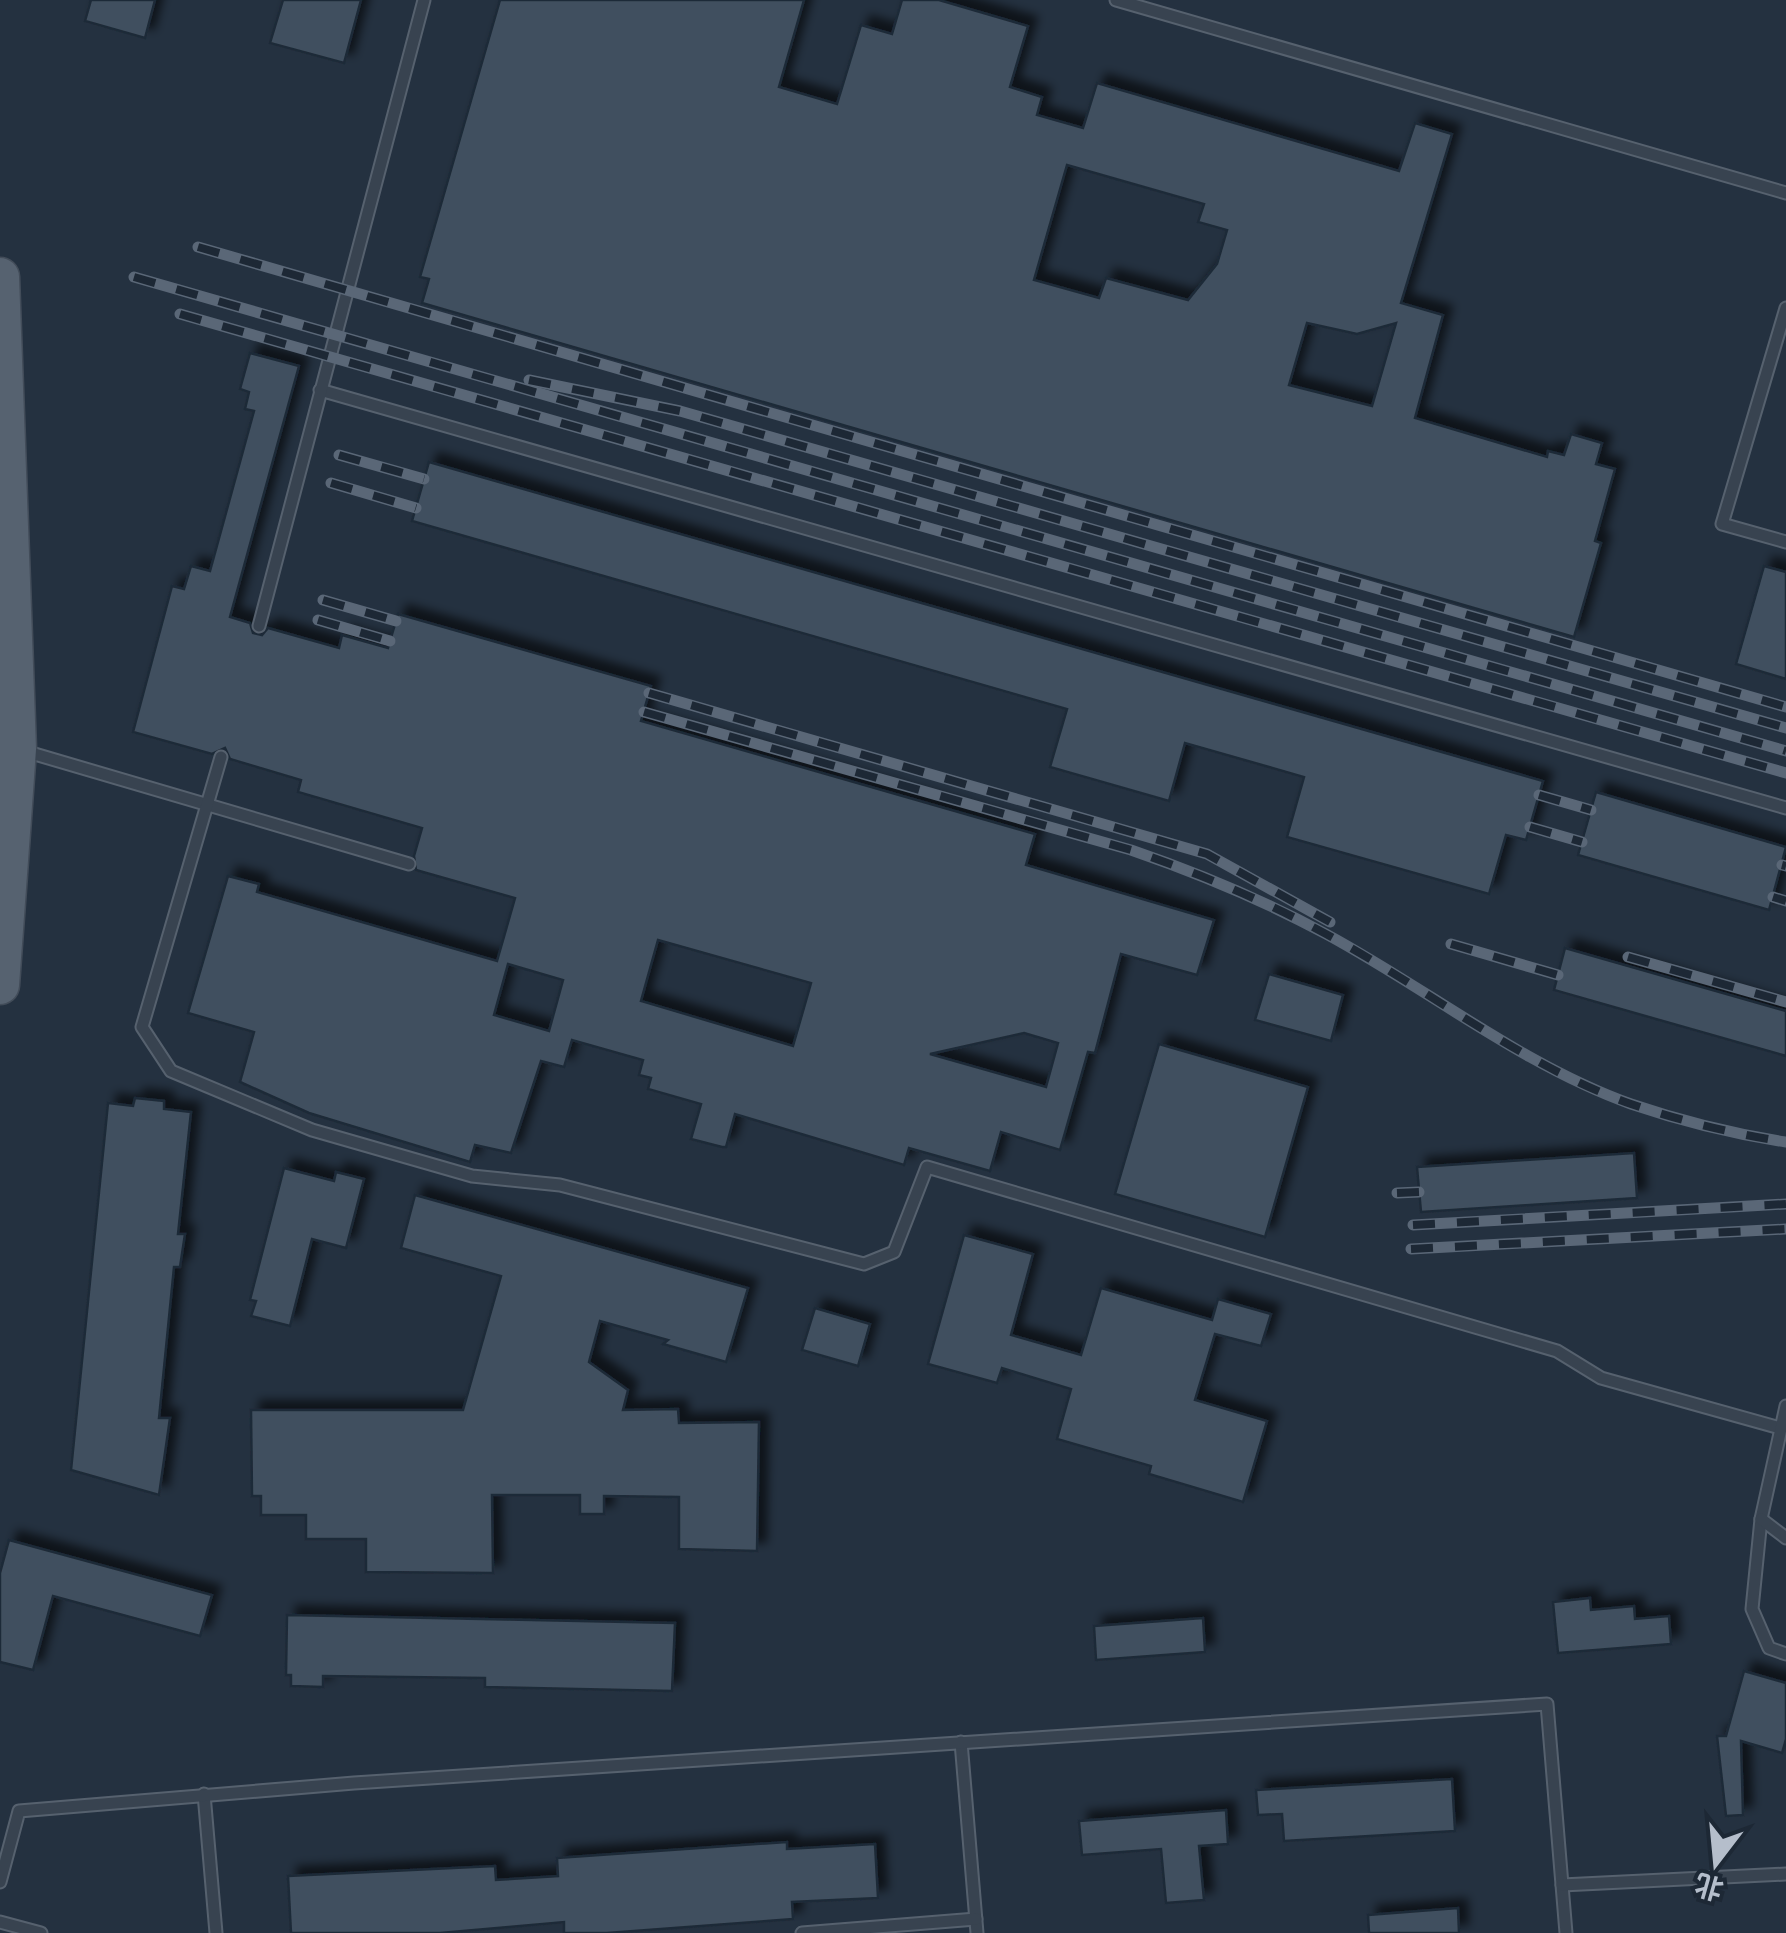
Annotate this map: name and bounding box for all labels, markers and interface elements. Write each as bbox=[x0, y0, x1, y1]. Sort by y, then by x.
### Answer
north arrow bbox=[1666, 1813, 1766, 1913]
text: 北 bbox=[1690, 1866, 1728, 1909]

